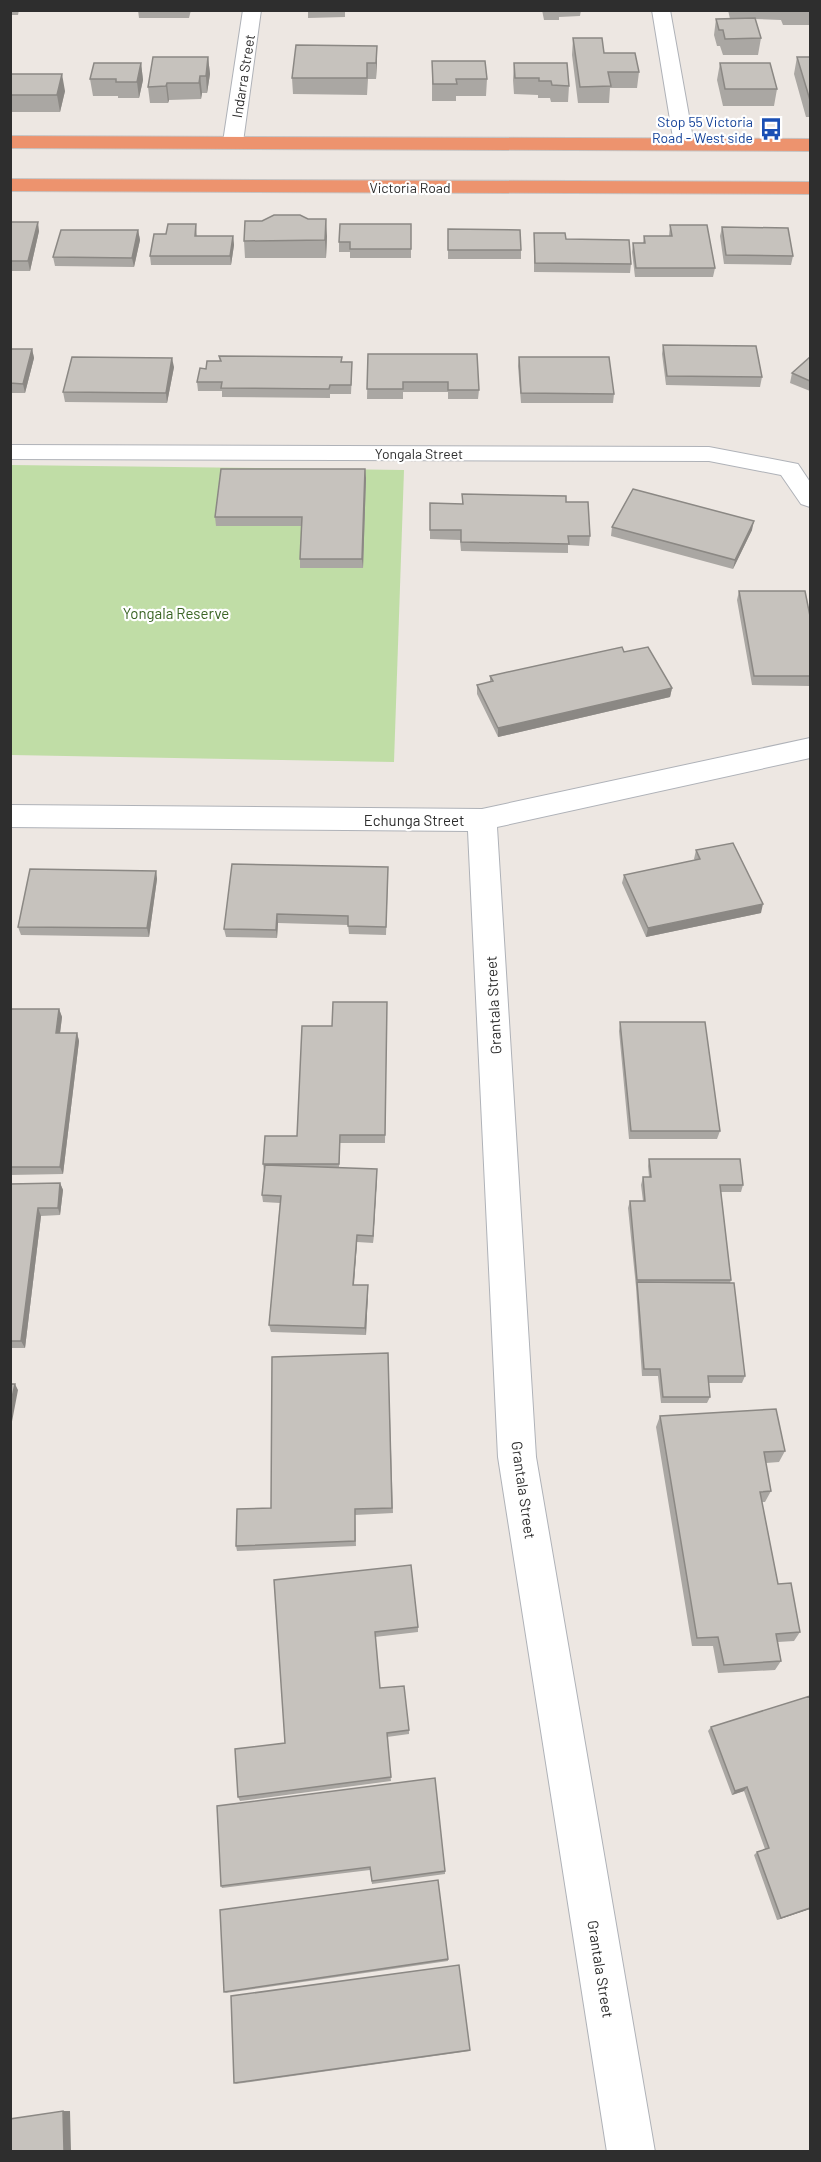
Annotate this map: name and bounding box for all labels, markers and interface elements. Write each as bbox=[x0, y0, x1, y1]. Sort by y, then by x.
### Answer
street label: Indarra Street bbox=[228, 33, 258, 119]
place label: Stop 55 Victoria Road - West side bbox=[652, 113, 753, 146]
bus stop icon: Stop 55 Victoria Road - West side bbox=[758, 116, 784, 142]
street label: Victoria Road bbox=[369, 179, 451, 196]
street label: Yongala Street bbox=[375, 445, 463, 462]
park label: Yongala Reserve bbox=[123, 604, 229, 622]
street label: Echunga Street bbox=[364, 811, 464, 829]
street label: Grantala Street bbox=[481, 955, 505, 1055]
street label: Grantala Street bbox=[508, 1440, 540, 1540]
street label: Grantala Street bbox=[584, 1919, 618, 2019]

